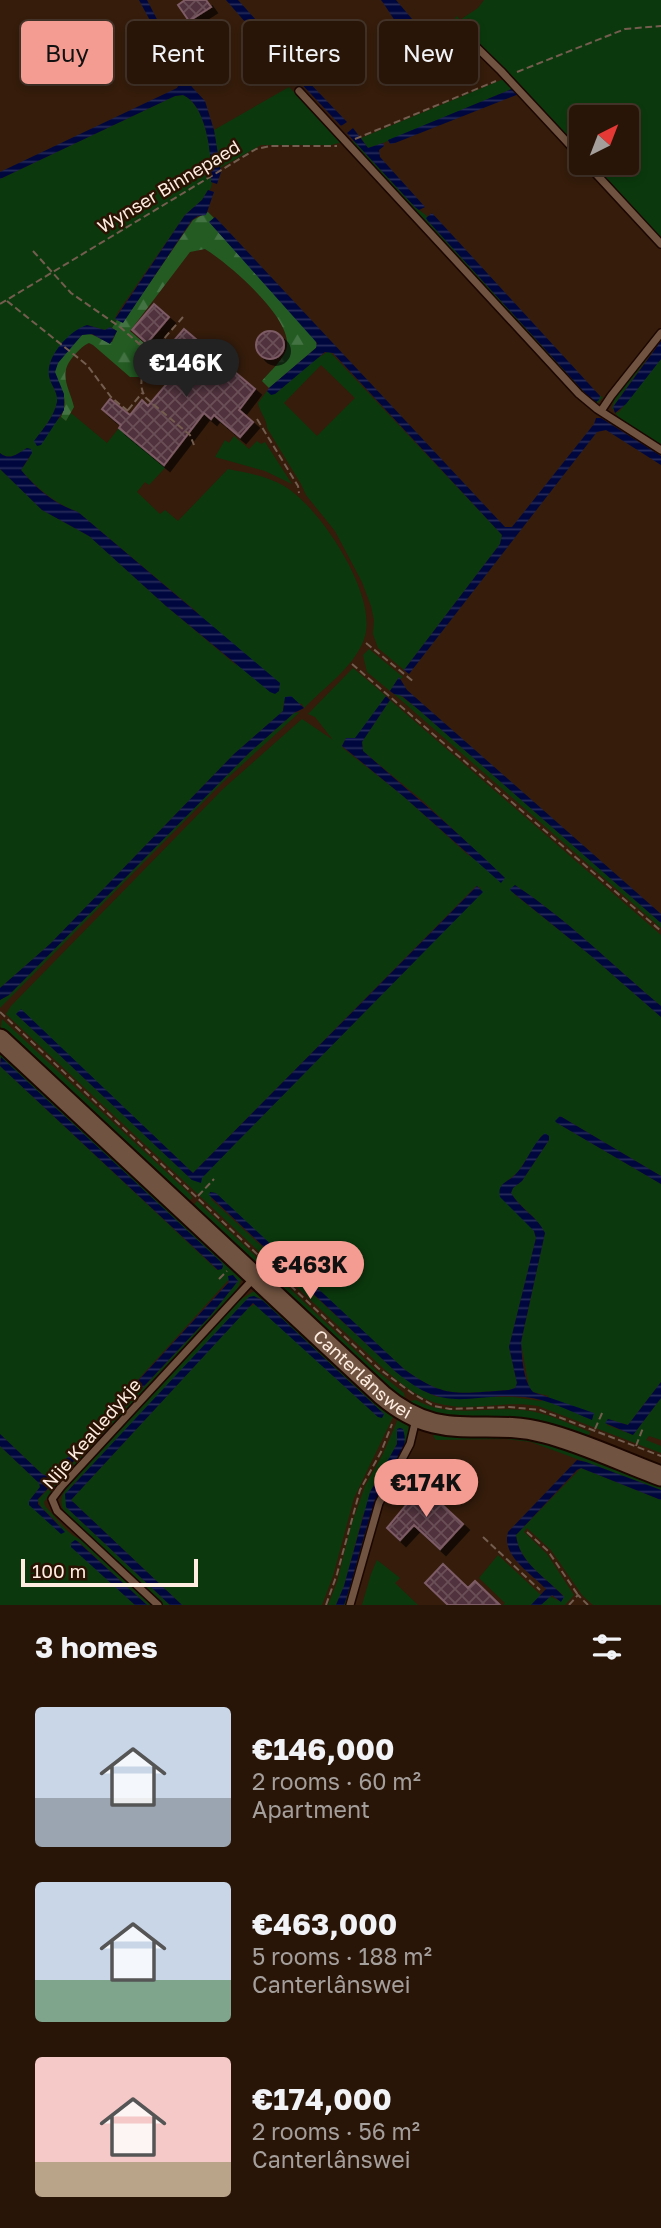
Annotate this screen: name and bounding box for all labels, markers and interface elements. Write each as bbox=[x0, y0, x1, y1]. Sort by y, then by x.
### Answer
chip: Buy bbox=[21, 21, 113, 84]
chip: Rent bbox=[127, 21, 229, 84]
chip: Filters bbox=[243, 21, 365, 84]
chip: New bbox=[379, 21, 478, 84]
north arrow bbox=[569, 105, 639, 175]
map controls bbox=[569, 105, 639, 175]
street label: Wynser Binnepaed bbox=[93, 135, 244, 237]
pin: €146K bbox=[137, 340, 235, 399]
text: €146K bbox=[149, 348, 223, 376]
pin: €463K bbox=[261, 1242, 359, 1301]
text: €463K bbox=[272, 1250, 348, 1278]
street label: Canterlânswei bbox=[309, 1325, 416, 1423]
street label: Nije Kealledykje bbox=[37, 1374, 145, 1493]
pin: €174K bbox=[377, 1460, 475, 1519]
text: €174K bbox=[390, 1468, 462, 1496]
scale bar bbox=[21, 1556, 198, 1588]
text: 100 m bbox=[32, 1559, 86, 1582]
icon: filters bbox=[588, 1628, 626, 1666]
text: 3 homes bbox=[35, 1629, 158, 1665]
text: €146,000 bbox=[252, 1731, 395, 1767]
icon: home bbox=[91, 1735, 175, 1819]
text: 2 rooms · 60 m² bbox=[252, 1767, 421, 1795]
text: Apartment bbox=[252, 1795, 370, 1823]
text: €463,000 bbox=[252, 1906, 397, 1942]
icon: home bbox=[91, 1910, 175, 1994]
text: 5 rooms · 188 m² bbox=[252, 1942, 432, 1970]
text: Canterlânswei bbox=[252, 1970, 411, 1998]
text: €174,000 bbox=[252, 2081, 392, 2117]
icon: home bbox=[91, 2085, 175, 2169]
text: 2 rooms · 56 m² bbox=[252, 2117, 420, 2145]
text: Canterlânswei bbox=[252, 2145, 411, 2173]

